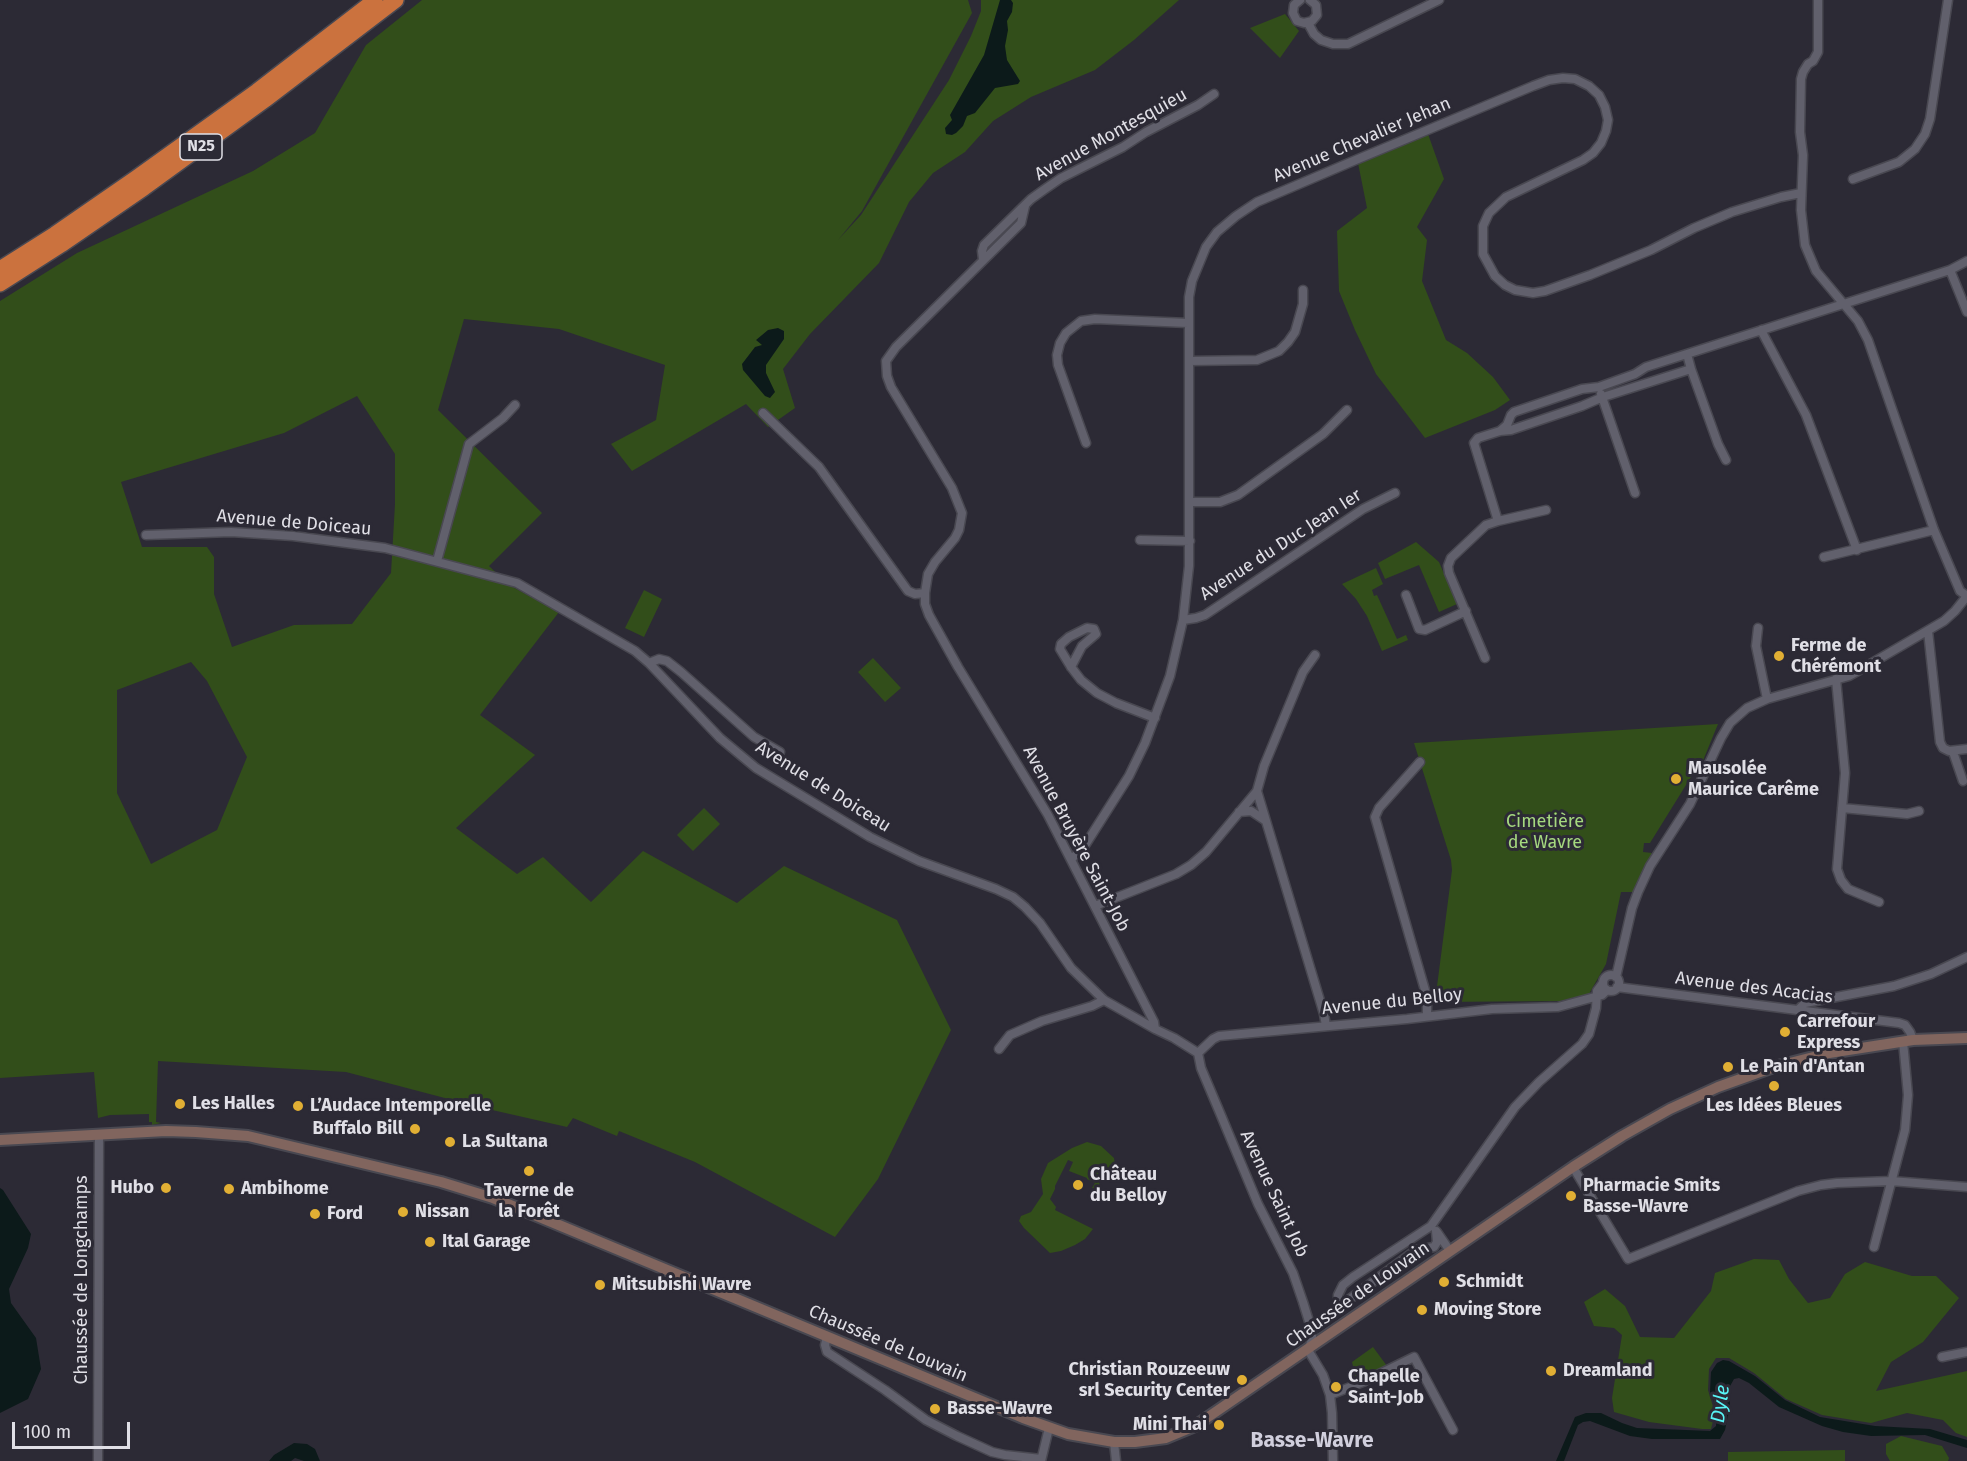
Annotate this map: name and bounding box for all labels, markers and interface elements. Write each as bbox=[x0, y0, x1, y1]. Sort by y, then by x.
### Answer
street label: Avenue Montesquieu bbox=[1031, 84, 1191, 186]
street label: Avenue Chevalier Jehan bbox=[1270, 93, 1454, 187]
road number: N25 bbox=[180, 134, 222, 160]
street label: Avenue du Duc Jean Ier bbox=[1196, 485, 1366, 605]
street label: Avenue de Doiceau bbox=[216, 505, 372, 541]
place label: Ferme de Chérémont bbox=[1791, 635, 1881, 678]
marker: Ferme de Chérémont bbox=[1772, 649, 1786, 663]
street label: Avenue de Doiceau bbox=[751, 737, 895, 837]
street label: Avenue Bruyère Saint-Job bbox=[1018, 742, 1134, 936]
place label: Mausolée Maurice Carême bbox=[1688, 758, 1819, 800]
marker: Mausolée Maurice Carême bbox=[1669, 772, 1683, 786]
park label: Cimetière de Wavre bbox=[1506, 811, 1584, 854]
street label: Avenue des Acacias bbox=[1674, 968, 1834, 1008]
street label: Avenue du Belloy bbox=[1321, 984, 1463, 1020]
place label: Carrefour Express bbox=[1797, 1011, 1875, 1054]
marker: Carrefour Express bbox=[1778, 1025, 1792, 1039]
place label: Le Pain d'Antan bbox=[1740, 1056, 1865, 1078]
marker: Le Pain d'Antan bbox=[1721, 1060, 1735, 1074]
marker: Les Idées Bleues bbox=[1767, 1079, 1781, 1093]
place label: Les Halles bbox=[192, 1093, 275, 1115]
place label: L’Audace Intemporelle bbox=[310, 1095, 491, 1117]
place label: Les Idées Bleues bbox=[1706, 1095, 1842, 1117]
marker: Les Halles bbox=[173, 1097, 187, 1111]
marker: L’Audace Intemporelle bbox=[291, 1099, 305, 1113]
place label: Buffalo Bill bbox=[313, 1118, 403, 1140]
marker: Buffalo Bill bbox=[408, 1122, 422, 1136]
street label: Avenue Saint Job bbox=[1235, 1127, 1313, 1261]
place label: La Sultana bbox=[462, 1131, 548, 1153]
marker: La Sultana bbox=[443, 1135, 457, 1149]
marker: Taverne de la Forêt bbox=[522, 1164, 536, 1178]
place label: Château du Belloy bbox=[1090, 1164, 1167, 1206]
street label: Chaussée de Longchamps bbox=[71, 1175, 93, 1385]
place label: Pharmacie Smits Basse-Wavre bbox=[1583, 1175, 1720, 1218]
place label: Hubo bbox=[110, 1177, 154, 1199]
place label: Ambihome bbox=[241, 1178, 329, 1200]
marker: Château du Belloy bbox=[1071, 1178, 1085, 1192]
place label: Taverne de la Forêt bbox=[484, 1180, 574, 1222]
marker: Hubo bbox=[159, 1181, 173, 1195]
marker: Ambihome bbox=[222, 1182, 236, 1196]
marker: Pharmacie Smits Basse-Wavre bbox=[1564, 1189, 1578, 1203]
place label: Nissan bbox=[415, 1201, 469, 1223]
place label: Ford bbox=[327, 1203, 363, 1225]
marker: Nissan bbox=[396, 1205, 410, 1219]
marker: Ford bbox=[308, 1207, 322, 1221]
place label: Ital Garage bbox=[442, 1231, 531, 1253]
marker: Ital Garage bbox=[423, 1235, 437, 1249]
street label: Chaussée de Louvain bbox=[1282, 1237, 1434, 1353]
place label: Schmidt bbox=[1456, 1271, 1523, 1293]
place label: Mitsubishi Wavre bbox=[612, 1274, 752, 1296]
marker: Schmidt bbox=[1437, 1275, 1451, 1289]
marker: Mitsubishi Wavre bbox=[593, 1278, 607, 1292]
place label: Moving Store bbox=[1434, 1299, 1541, 1321]
street label: Chaussée de Louvain bbox=[805, 1301, 971, 1387]
marker: Moving Store bbox=[1415, 1303, 1429, 1317]
place label: Christian Rouzeeuw srl Security Center bbox=[1069, 1359, 1230, 1402]
place label: Dreamland bbox=[1563, 1360, 1653, 1382]
marker: Dreamland bbox=[1544, 1364, 1558, 1378]
place label: Chapelle Saint-Job bbox=[1348, 1366, 1424, 1408]
marker: Christian Rouzeeuw srl Security Center bbox=[1235, 1373, 1249, 1387]
marker: Chapelle Saint-Job bbox=[1329, 1380, 1343, 1394]
water label: Dyle bbox=[1706, 1383, 1736, 1425]
place label: Basse-Wavre bbox=[947, 1398, 1052, 1420]
marker: Basse-Wavre bbox=[928, 1402, 942, 1416]
scale bar bbox=[15, 1410, 134, 1448]
place label: Mini Thai bbox=[1133, 1414, 1207, 1436]
marker: Mini Thai bbox=[1212, 1418, 1226, 1432]
text: 100 m bbox=[23, 1421, 71, 1443]
district label: Basse-Wavre bbox=[1250, 1428, 1374, 1454]

